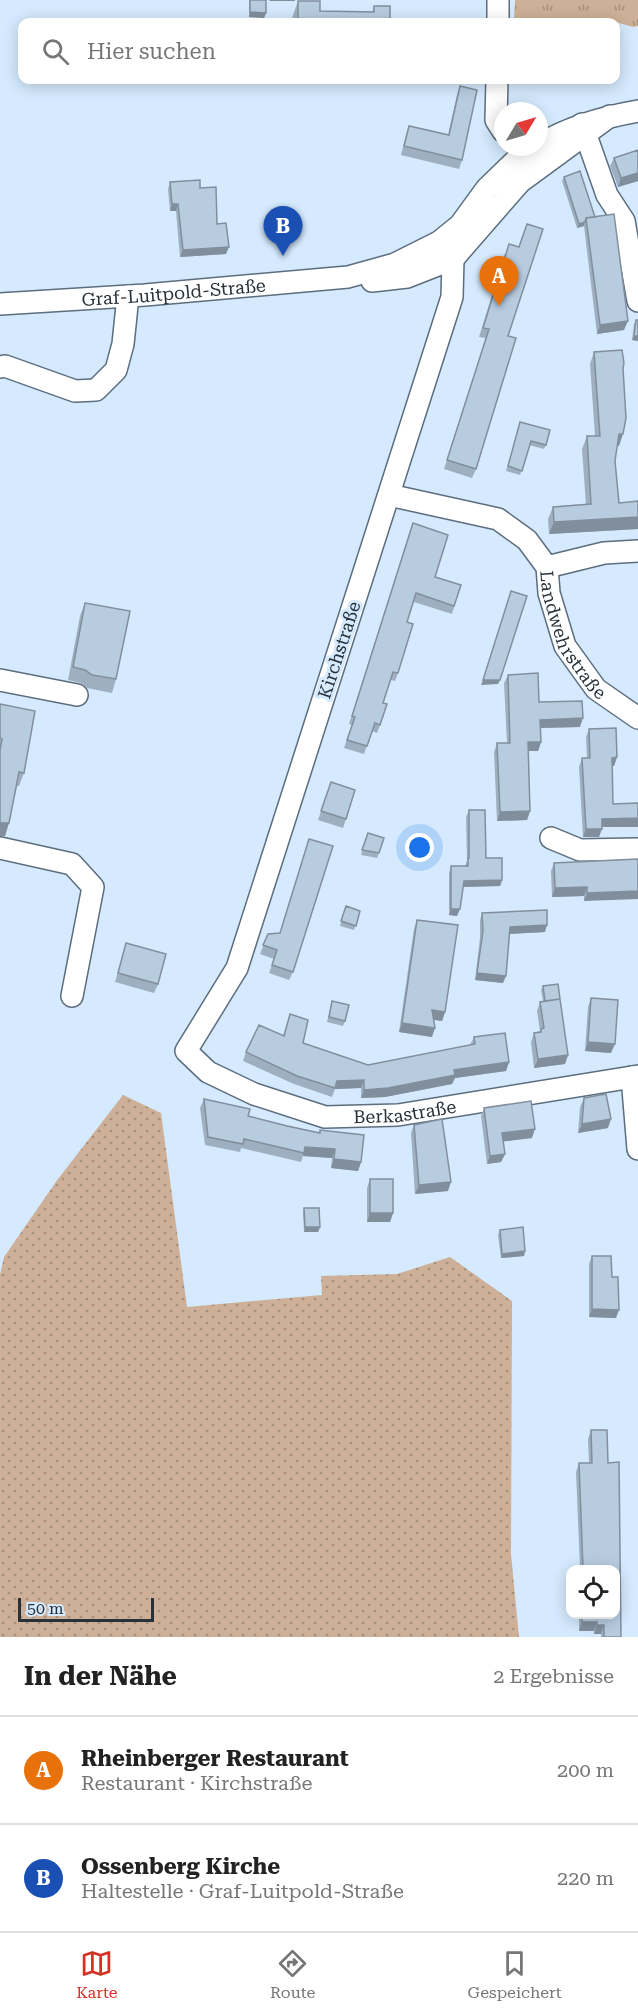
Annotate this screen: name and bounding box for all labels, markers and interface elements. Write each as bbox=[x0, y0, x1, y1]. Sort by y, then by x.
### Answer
search box bbox=[18, 18, 620, 84]
icon: search bbox=[39, 35, 72, 68]
text: Hier suchen bbox=[87, 39, 216, 64]
north arrow bbox=[494, 102, 548, 156]
pin: B bbox=[264, 206, 302, 256]
pin: A bbox=[480, 256, 518, 306]
street label: Graf-Luitpold-Straße bbox=[81, 274, 267, 309]
street label: Landwehrstraße bbox=[537, 570, 610, 703]
street label: Kirchstraße bbox=[313, 599, 365, 701]
your location bbox=[405, 833, 434, 862]
street label: Berkastraße bbox=[353, 1095, 458, 1127]
map controls bbox=[566, 1565, 620, 1619]
button: locate bbox=[566, 1565, 620, 1619]
scale bar bbox=[18, 1595, 154, 1622]
text: 50 m bbox=[27, 1599, 64, 1618]
text: In der Nähe bbox=[24, 1661, 177, 1691]
text: 2 Ergebnisse bbox=[493, 1664, 614, 1688]
text: Rheinberger Restaurant bbox=[81, 1746, 349, 1771]
text: A bbox=[36, 1758, 51, 1782]
text: 200 m bbox=[557, 1758, 614, 1782]
text: Restaurant · Kirchstraße bbox=[81, 1771, 312, 1795]
text: Ossenberg Kirche bbox=[81, 1854, 280, 1879]
text: B bbox=[36, 1866, 51, 1890]
text: 220 m bbox=[557, 1866, 614, 1890]
text: Haltestelle · Graf-Luitpold-Straße bbox=[81, 1879, 404, 1903]
tab: Karte bbox=[76, 1947, 118, 2002]
tab: Route bbox=[270, 1947, 315, 2002]
tab: Gespeichert bbox=[468, 1947, 562, 2002]

